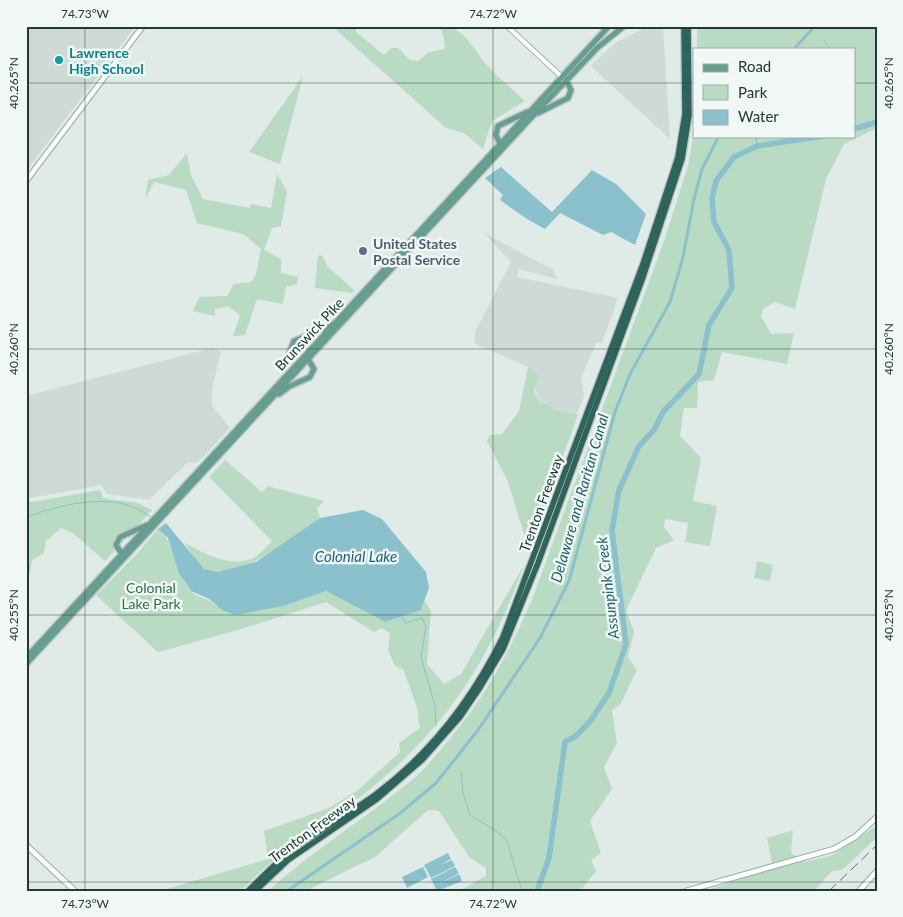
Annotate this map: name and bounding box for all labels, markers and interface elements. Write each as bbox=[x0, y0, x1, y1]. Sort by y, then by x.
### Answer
text: 74.73°W bbox=[61, 6, 110, 21]
text: 74.72°W bbox=[469, 6, 518, 21]
place label: Lawrence High School bbox=[69, 44, 144, 77]
legend bbox=[693, 48, 856, 138]
marker: Lawrence High School bbox=[53, 54, 65, 66]
text: 40.265°N bbox=[6, 57, 21, 109]
text: Road bbox=[738, 57, 771, 75]
text: 40.265°N bbox=[881, 57, 896, 109]
text: Park bbox=[738, 83, 768, 101]
text: Water bbox=[738, 107, 779, 125]
place label: United States Postal Service bbox=[373, 235, 461, 268]
marker: United States Postal Service bbox=[357, 245, 369, 257]
street label: Brunswick Pike bbox=[271, 294, 347, 374]
text: 40.260°N bbox=[6, 323, 21, 375]
text: 40.260°N bbox=[881, 323, 896, 375]
water label: Delaware and Raritan Canal bbox=[546, 411, 612, 584]
street label: Trenton Freeway bbox=[515, 451, 567, 554]
water label: Assunpink Creek bbox=[592, 535, 622, 641]
water label: Colonial Lake bbox=[315, 547, 397, 565]
park label: Colonial Lake Park bbox=[121, 579, 181, 612]
text: 40.255°N bbox=[6, 589, 21, 641]
text: 40.255°N bbox=[881, 589, 896, 641]
street label: Trenton Freeway bbox=[265, 791, 359, 866]
text: 74.73°W bbox=[61, 896, 110, 911]
text: 74.72°W bbox=[469, 896, 518, 911]

